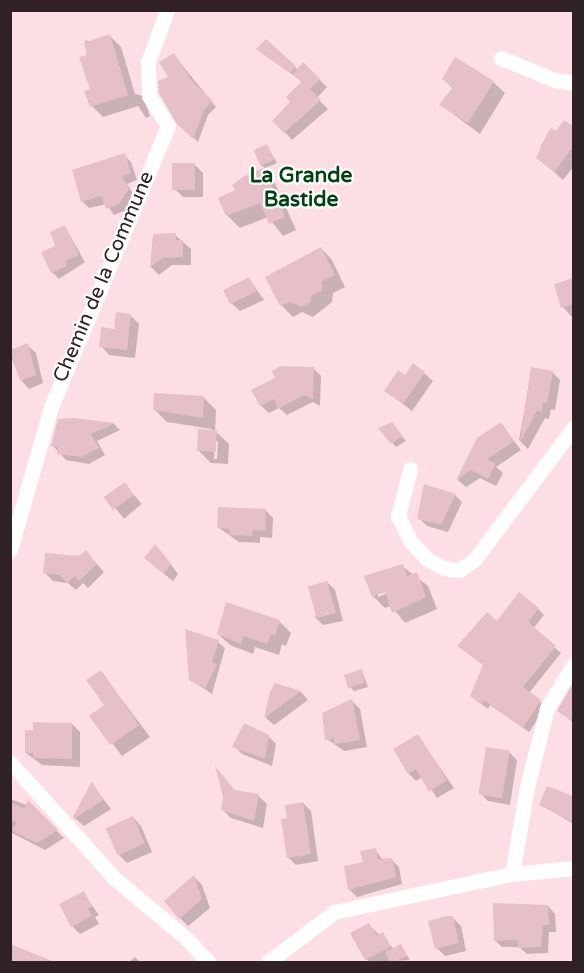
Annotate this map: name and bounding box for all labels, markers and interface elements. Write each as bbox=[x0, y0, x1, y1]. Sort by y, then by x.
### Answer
district label: La Grande Bastide bbox=[249, 163, 353, 213]
street label: Chemin de la Commune bbox=[49, 168, 159, 386]

